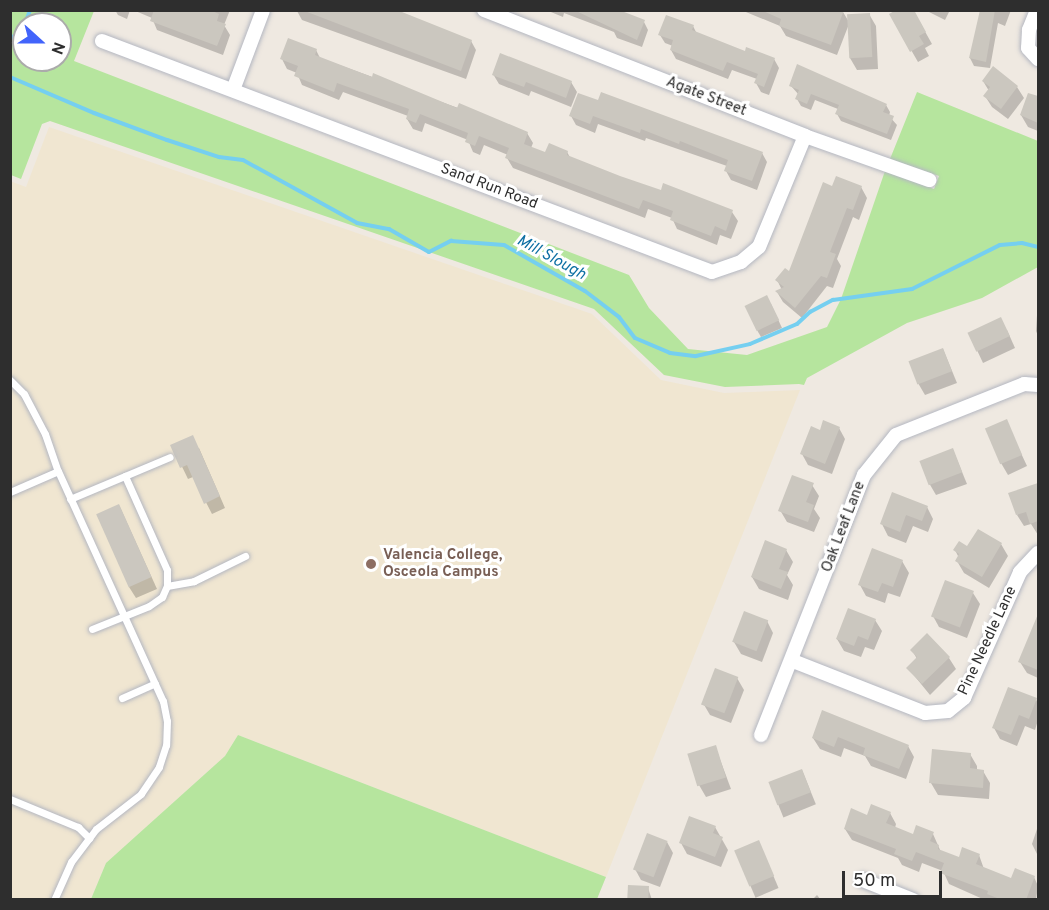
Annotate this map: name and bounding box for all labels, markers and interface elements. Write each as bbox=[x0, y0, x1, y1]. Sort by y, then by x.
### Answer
north arrow bbox=[12, 12, 72, 72]
text: N bbox=[46, 39, 68, 57]
street label: Agate Street bbox=[663, 73, 749, 121]
street label: Sand Run Road bbox=[438, 160, 540, 214]
water label: Mill Slough bbox=[513, 231, 589, 285]
street label: Oak Leaf Lane bbox=[818, 479, 870, 575]
place label: Valencia College, Osceola Campus bbox=[383, 546, 503, 581]
marker: Valencia College, Osceola Campus bbox=[364, 557, 378, 571]
street label: Pine Needle Lane bbox=[955, 584, 1021, 698]
scale bar bbox=[845, 859, 946, 897]
text: 50 m bbox=[853, 870, 895, 893]

